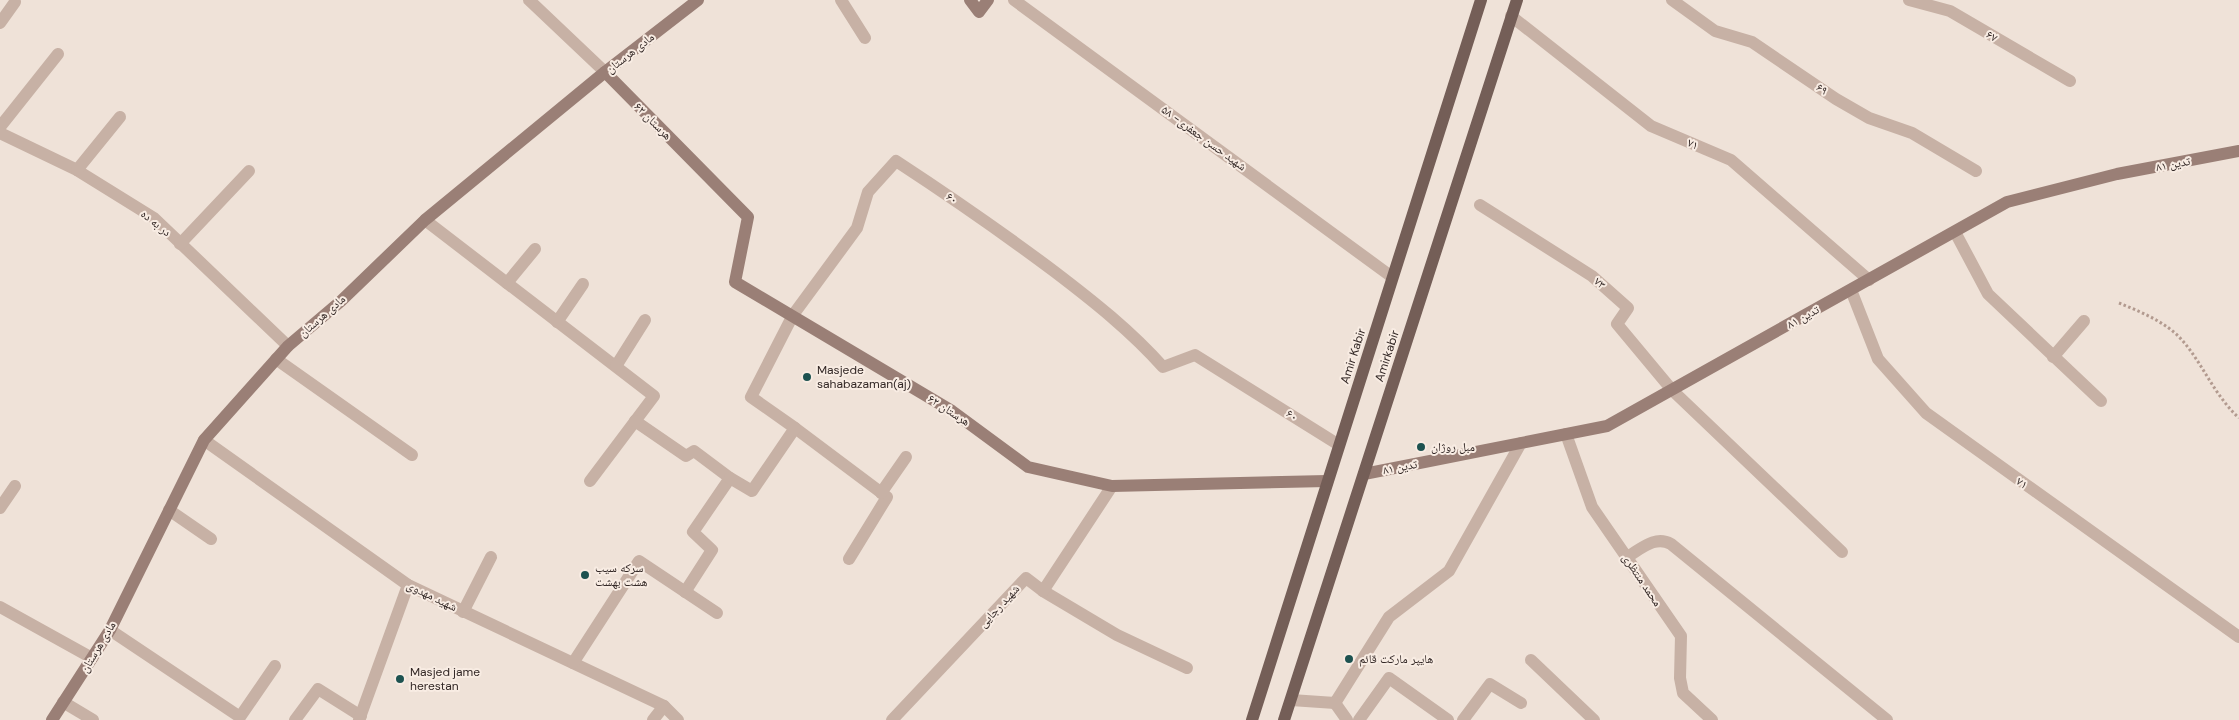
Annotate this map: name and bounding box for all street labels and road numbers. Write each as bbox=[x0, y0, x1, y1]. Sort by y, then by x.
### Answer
street label: ۶۷ bbox=[1983, 26, 2001, 46]
street label: مادی هرستان bbox=[602, 29, 658, 77]
street label: ۶۹ bbox=[1813, 79, 1831, 99]
street label: هرستان ۶۲ bbox=[631, 99, 675, 143]
street label: شهید حسن جعفری- ۵۸ bbox=[1158, 102, 1250, 174]
street label: ۷۱ bbox=[1685, 134, 1701, 154]
street label: تدین ۸۱ bbox=[2154, 153, 2192, 175]
street label: ۶۰ bbox=[943, 188, 961, 208]
street label: در به ده bbox=[138, 206, 174, 240]
street label: ۷۳ bbox=[1591, 273, 1609, 293]
street label: مادی هرستان bbox=[295, 291, 349, 341]
street label: تدین ۸۱ bbox=[1784, 301, 1823, 332]
street label: Amir Kabir bbox=[1337, 326, 1370, 386]
street label: Amirkabir bbox=[1371, 328, 1403, 384]
street label: هرستان ۶۲ bbox=[925, 390, 973, 430]
street label: ۶۰ bbox=[1283, 405, 1301, 425]
street label: تدین ۸۱ bbox=[1381, 456, 1419, 478]
street label: ۷۱ bbox=[2013, 473, 2031, 493]
street label: محمد منتظری bbox=[1618, 550, 1666, 610]
street label: شهید مهدوی bbox=[404, 577, 460, 615]
street label: شهید رجایی bbox=[975, 581, 1023, 631]
street label: مادی هرستان bbox=[76, 618, 120, 676]

